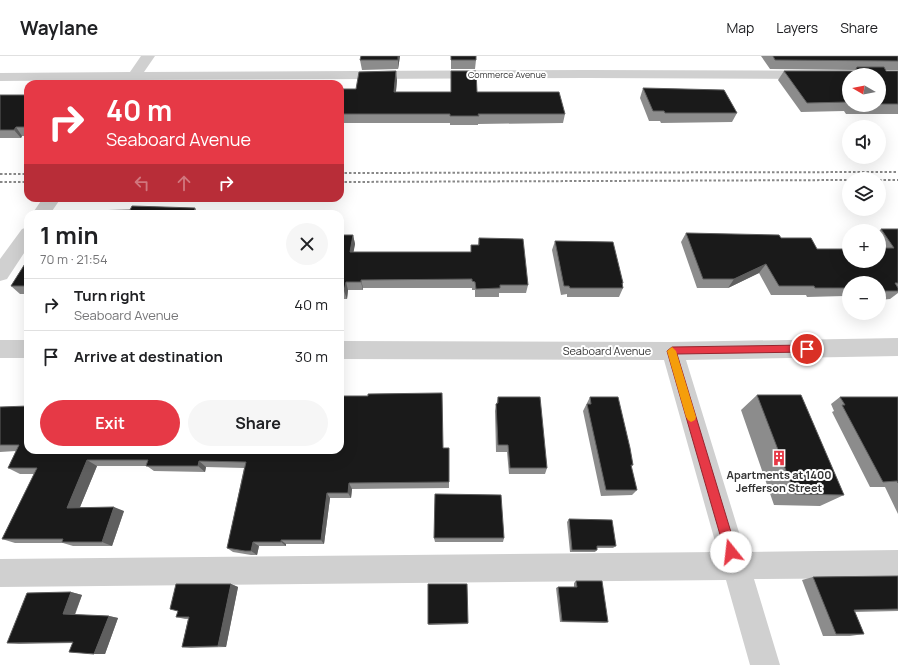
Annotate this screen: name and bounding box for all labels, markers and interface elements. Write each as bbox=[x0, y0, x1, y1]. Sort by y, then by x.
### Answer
text: Waylane bbox=[20, 15, 98, 41]
text: Map bbox=[726, 18, 754, 37]
text: Layers bbox=[776, 18, 818, 37]
text: Share bbox=[840, 18, 878, 37]
street label: Commerce Avenue bbox=[468, 68, 546, 81]
north arrow bbox=[842, 68, 886, 112]
map controls bbox=[842, 68, 886, 320]
text: 40 m bbox=[106, 91, 172, 129]
icon: right bbox=[40, 96, 92, 148]
button: sound bbox=[842, 120, 886, 164]
text: Seaboard Avenue bbox=[106, 127, 251, 151]
icon: left bbox=[131, 172, 153, 194]
icon: ahead bbox=[173, 172, 195, 194]
icon: right bbox=[215, 172, 237, 194]
button: layers bbox=[842, 172, 886, 216]
text: 1 min bbox=[40, 218, 99, 251]
button: close bbox=[286, 223, 328, 265]
button: + bbox=[842, 224, 886, 268]
text: 70 m · 21:54 bbox=[40, 250, 108, 268]
button: − bbox=[842, 276, 886, 320]
text: Turn right bbox=[74, 285, 145, 306]
icon: right bbox=[40, 294, 62, 316]
text: 40 m bbox=[294, 294, 328, 315]
text: Seaboard Avenue bbox=[74, 306, 179, 324]
pin bbox=[790, 332, 824, 366]
icon: arrive bbox=[796, 338, 818, 360]
street label: Seaboard Avenue bbox=[563, 343, 652, 358]
icon: arrive bbox=[40, 346, 62, 368]
text: Arrive at destination bbox=[74, 346, 223, 367]
text: 30 m bbox=[295, 346, 328, 367]
button: Exit bbox=[40, 400, 180, 446]
button: Share bbox=[188, 400, 328, 446]
building icon: Apartments at 1400 Jefferson Street bbox=[770, 449, 788, 467]
place label: Apartments at 1400 Jefferson Street bbox=[727, 467, 831, 495]
position arrow bbox=[710, 531, 752, 573]

